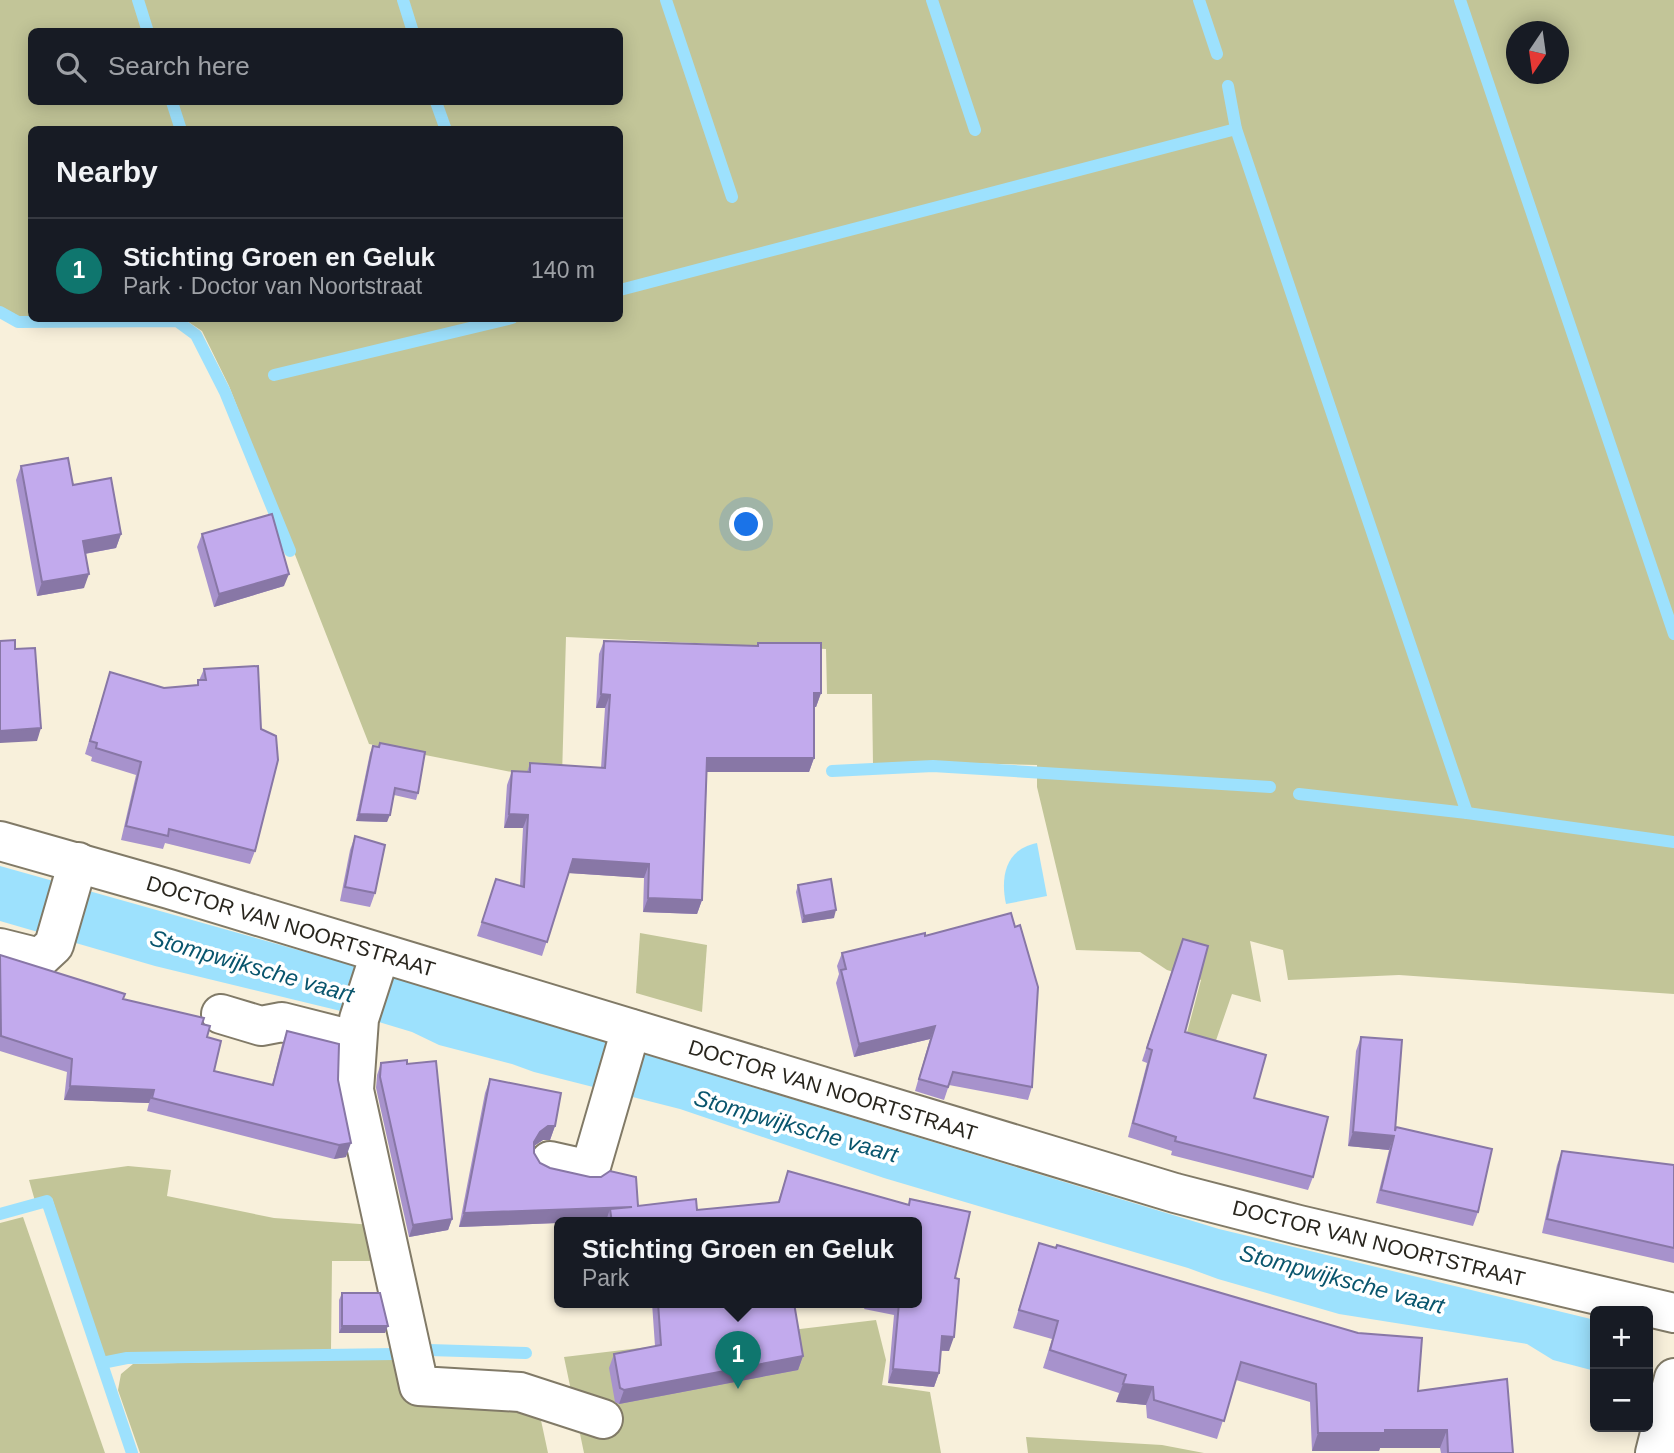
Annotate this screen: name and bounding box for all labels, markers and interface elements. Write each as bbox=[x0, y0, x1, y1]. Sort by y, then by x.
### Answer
north arrow bbox=[1506, 21, 1569, 84]
search box bbox=[28, 28, 623, 105]
icon: search bbox=[52, 48, 90, 86]
text: Search here bbox=[108, 51, 250, 81]
text: Nearby bbox=[56, 155, 158, 188]
text: Stichting Groen en Geluk bbox=[123, 242, 435, 272]
text: 1 bbox=[73, 257, 85, 283]
text: 140 m bbox=[531, 257, 595, 283]
text: Park · Doctor van Noortstraat bbox=[123, 273, 422, 299]
your location bbox=[729, 507, 763, 541]
street label: DOCTOR VAN NOORTSTRAAT bbox=[144, 871, 438, 981]
water label: Stompwijksche vaart bbox=[147, 924, 358, 1008]
street label: DOCTOR VAN NOORTSTRAAT bbox=[686, 1035, 980, 1145]
water label: Stompwijksche vaart bbox=[691, 1084, 902, 1168]
street label: DOCTOR VAN NOORTSTRAAT bbox=[1230, 1195, 1528, 1291]
popup bbox=[554, 1217, 922, 1308]
text: Stichting Groen en Geluk bbox=[582, 1234, 894, 1264]
water label: Stompwijksche vaart bbox=[1237, 1239, 1449, 1319]
text: Park bbox=[582, 1265, 629, 1291]
map controls bbox=[1590, 1306, 1653, 1432]
button: + bbox=[1590, 1306, 1653, 1369]
pin: 1 bbox=[715, 1331, 761, 1389]
button: − bbox=[1590, 1369, 1653, 1432]

